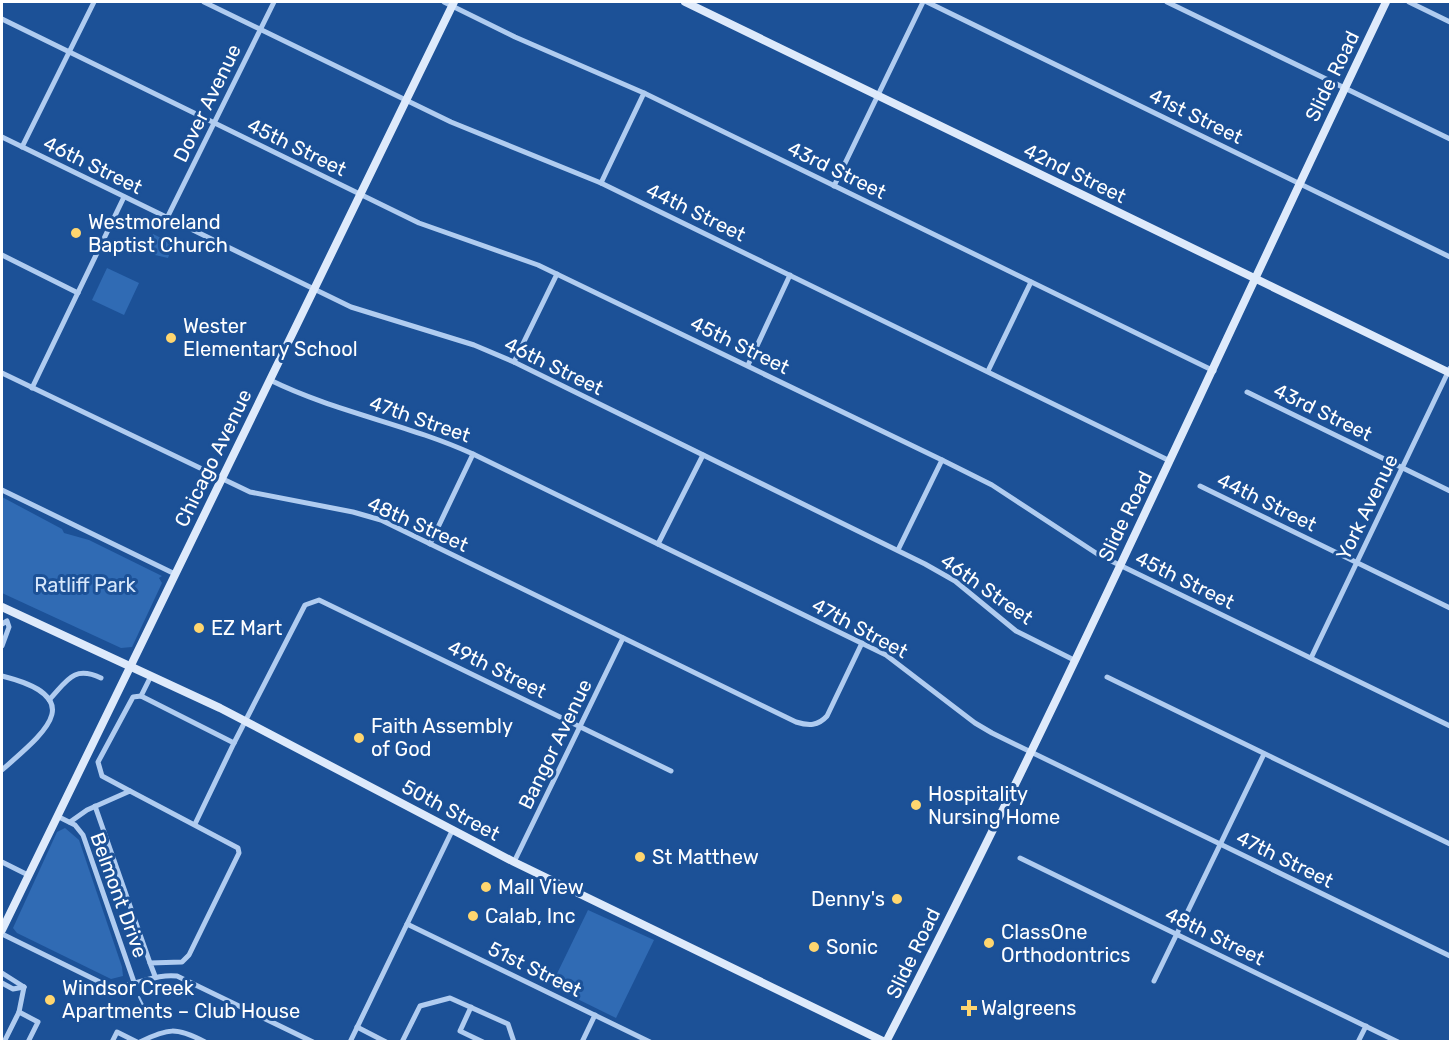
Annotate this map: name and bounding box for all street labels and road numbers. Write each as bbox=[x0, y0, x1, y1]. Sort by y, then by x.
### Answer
street label: Slide Road bbox=[1300, 27, 1364, 125]
street label: Dover Avenue bbox=[168, 40, 246, 166]
street label: 41st Street bbox=[1145, 83, 1247, 149]
street label: 45th Street bbox=[244, 113, 351, 181]
street label: 46th Street bbox=[40, 131, 147, 199]
street label: 43rd Street bbox=[784, 136, 890, 204]
street label: 42nd Street bbox=[1020, 138, 1130, 208]
street label: 44th Street bbox=[642, 178, 750, 246]
street label: 45th Street bbox=[687, 311, 794, 379]
street label: 46th Street bbox=[501, 332, 608, 400]
street label: 43rd Street bbox=[1270, 378, 1376, 446]
street label: Chicago Avenue bbox=[169, 385, 257, 531]
street label: 47th Street bbox=[366, 391, 474, 448]
street label: York Avenue bbox=[1331, 450, 1403, 564]
street label: Slide Road bbox=[1093, 467, 1157, 565]
street label: 44th Street bbox=[1213, 468, 1321, 536]
street label: 48th Street bbox=[364, 491, 472, 557]
street label: 45th Street bbox=[1132, 546, 1239, 614]
street label: 46th Street bbox=[936, 548, 1038, 630]
street label: 47th Street bbox=[808, 593, 912, 663]
street label: 49th Street bbox=[444, 635, 550, 703]
street label: Bangor Avenue bbox=[513, 675, 597, 813]
street label: 50th Street bbox=[398, 774, 504, 846]
street label: 47th Street bbox=[1233, 825, 1338, 893]
street label: Belmont Drive bbox=[85, 829, 153, 961]
street label: 48th Street bbox=[1161, 902, 1269, 971]
street label: Slide Road bbox=[881, 904, 945, 1002]
street label: 51st Street bbox=[484, 936, 586, 1002]

